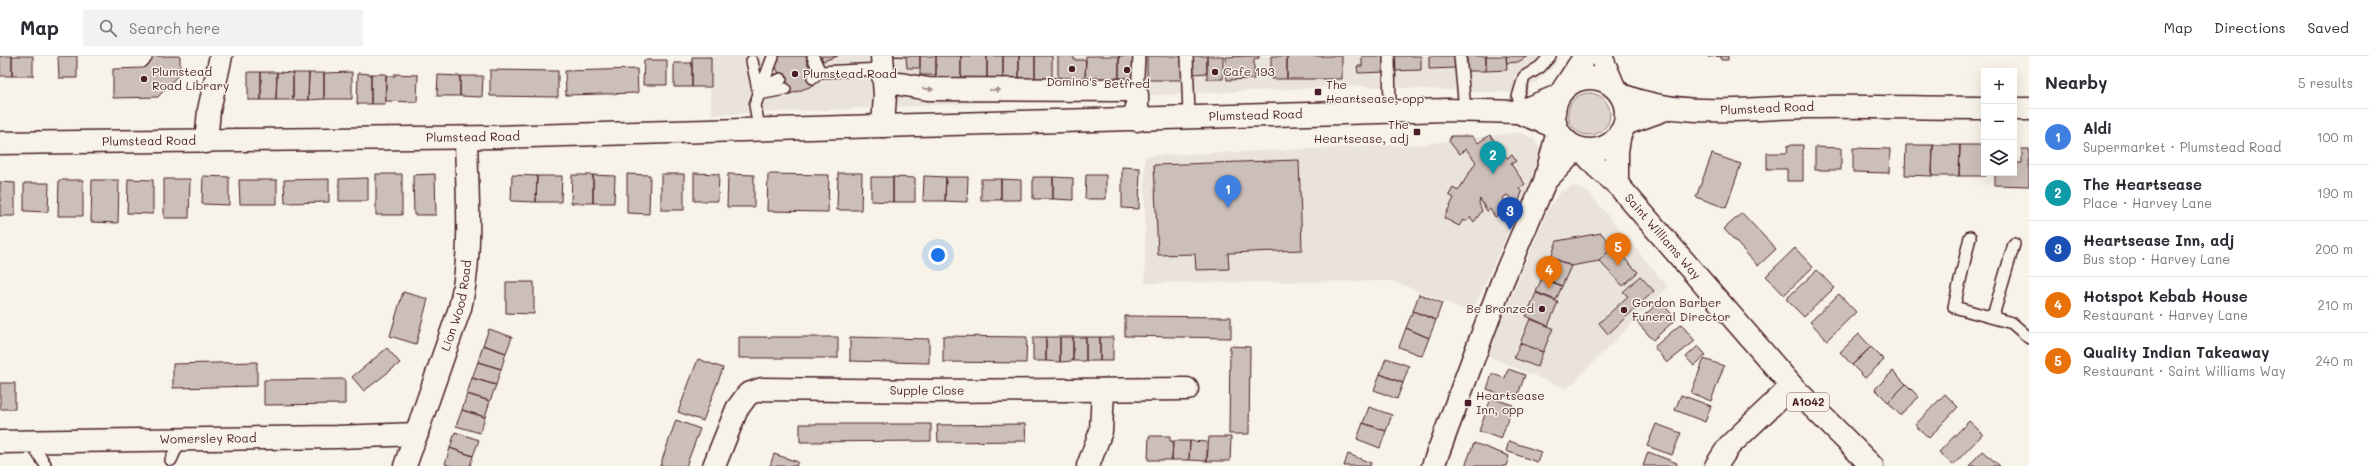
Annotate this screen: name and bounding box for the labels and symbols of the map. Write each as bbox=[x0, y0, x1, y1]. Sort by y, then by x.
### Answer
place label: Plumstead Road Library bbox=[152, 63, 229, 93]
place label: Cafe 193 bbox=[1223, 63, 1274, 79]
marker: Domino's bbox=[1067, 64, 1077, 74]
place label: Plumstead Road bbox=[803, 65, 897, 81]
marker: Betfred bbox=[1122, 65, 1132, 75]
marker: Cafe 193 bbox=[1210, 67, 1220, 77]
marker: Plumstead Road bbox=[790, 69, 800, 79]
place label: Domino's bbox=[1047, 73, 1098, 89]
marker: Plumstead Road Library bbox=[139, 74, 149, 84]
place label: Betfred bbox=[1104, 75, 1150, 91]
place label: The Heartsease, opp bbox=[1326, 76, 1424, 106]
one-way arrow bbox=[922, 85, 934, 92]
one-way arrow bbox=[989, 87, 1002, 93]
marker: The Heartsease, opp bbox=[1313, 87, 1323, 97]
street label: Plumstead Road bbox=[1720, 98, 1815, 117]
street label: Plumstead Road bbox=[1208, 105, 1303, 124]
place label: The Heartsease, adj bbox=[1314, 116, 1409, 146]
street label: Plumstead Road bbox=[426, 127, 521, 145]
marker: The Heartsease, adj bbox=[1412, 127, 1422, 137]
street label: Plumstead Road bbox=[102, 132, 196, 149]
pin: 2 bbox=[1480, 141, 1506, 174]
pin: 1 bbox=[1215, 175, 1241, 208]
street label: Saint Williams Way bbox=[1622, 190, 1705, 282]
pin: 3 bbox=[1497, 197, 1523, 230]
pin: 5 bbox=[1605, 233, 1631, 266]
your location bbox=[928, 245, 948, 265]
pin: 4 bbox=[1536, 256, 1562, 289]
street label: Lion Wood Road bbox=[437, 259, 474, 353]
place label: Gordon Barber Funeral Director bbox=[1632, 294, 1731, 324]
place label: Be Bronzed bbox=[1466, 300, 1534, 316]
marker: Be Bronzed bbox=[1537, 304, 1547, 314]
marker: Gordon Barber Funeral Director bbox=[1619, 305, 1629, 315]
street label: Supple Close bbox=[890, 382, 964, 398]
place label: Heartsease Inn, opp bbox=[1476, 387, 1545, 417]
road number: A1042 bbox=[1787, 393, 1829, 411]
marker: Heartsease Inn, opp bbox=[1463, 398, 1473, 408]
street label: Womersley Road bbox=[159, 429, 257, 447]

